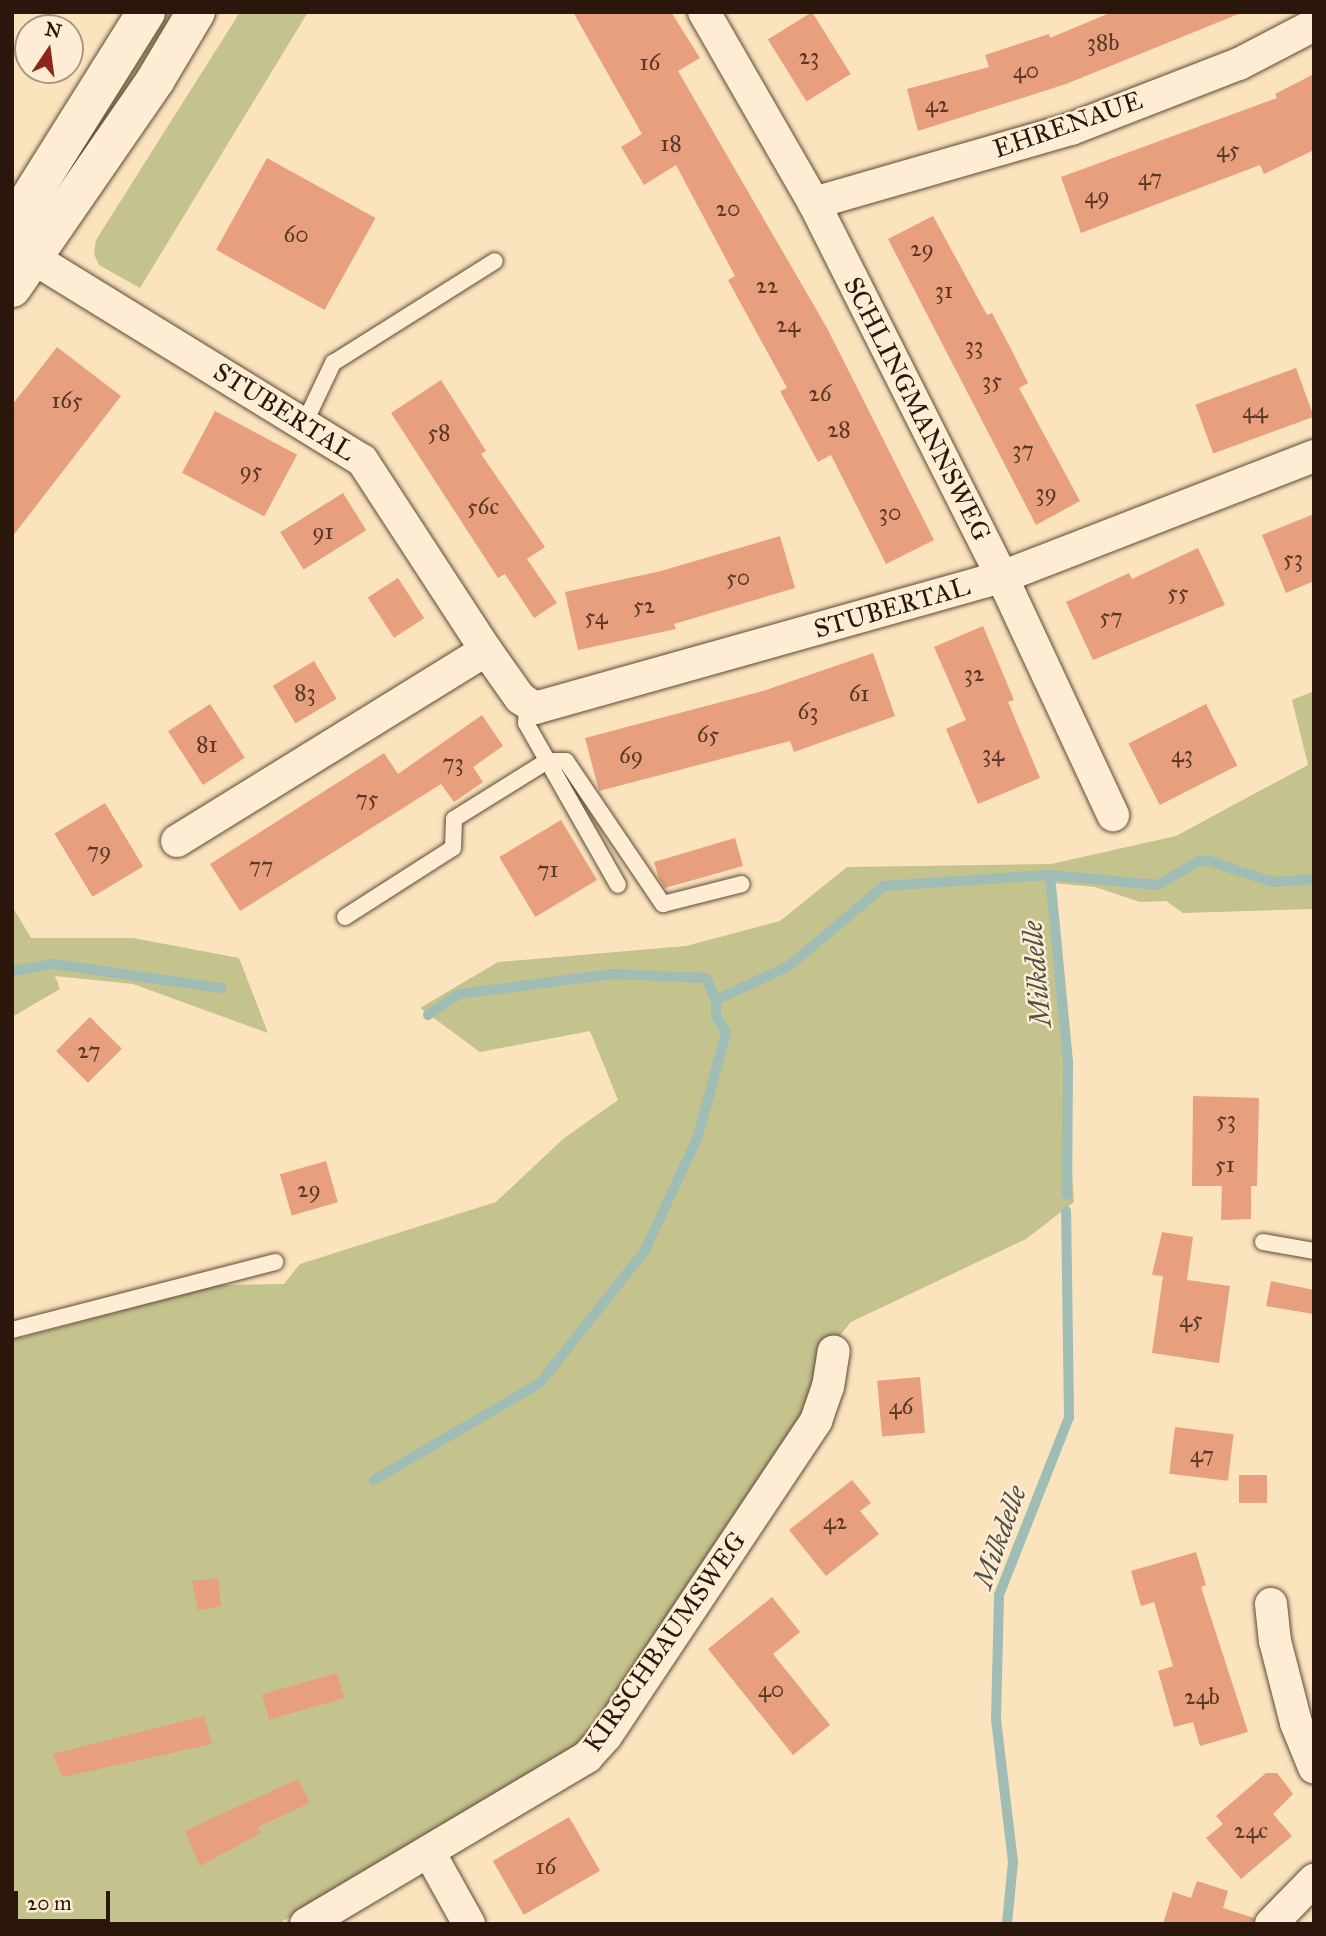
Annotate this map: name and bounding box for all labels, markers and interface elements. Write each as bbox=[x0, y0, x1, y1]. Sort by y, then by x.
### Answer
north arrow bbox=[14, 14, 84, 84]
text: N bbox=[43, 17, 64, 43]
house number: 38b bbox=[1087, 28, 1119, 56]
house number: 23 bbox=[799, 42, 819, 70]
house number: 16 bbox=[640, 48, 660, 76]
house number: 40 bbox=[1013, 56, 1039, 84]
street label: EHRENAUE bbox=[989, 85, 1147, 165]
house number: 42 bbox=[925, 90, 949, 118]
house number: 18 bbox=[660, 129, 682, 157]
house number: 45 bbox=[1216, 135, 1240, 163]
house number: 47 bbox=[1138, 163, 1162, 191]
house number: 49 bbox=[1084, 181, 1110, 209]
house number: 20 bbox=[716, 194, 740, 222]
house number: 60 bbox=[283, 220, 309, 248]
house number: 29 bbox=[910, 234, 934, 262]
house number: 22 bbox=[756, 271, 778, 299]
street label: SCHLINGMANNSWEG bbox=[837, 272, 997, 546]
house number: 31 bbox=[935, 276, 953, 304]
house number: 24 bbox=[776, 310, 800, 338]
house number: 33 bbox=[965, 331, 983, 359]
street label: STUBERTAL bbox=[208, 356, 360, 468]
house number: 35 bbox=[982, 366, 1002, 394]
house number: 26 bbox=[808, 379, 832, 407]
house number: 165 bbox=[51, 386, 83, 414]
house number: 44 bbox=[1242, 396, 1268, 424]
house number: 28 bbox=[827, 415, 851, 443]
house number: 58 bbox=[428, 418, 450, 446]
house number: 37 bbox=[1012, 435, 1034, 463]
house number: 95 bbox=[239, 456, 263, 484]
house number: 39 bbox=[1035, 478, 1057, 506]
house number: 56c bbox=[467, 492, 499, 520]
house number: 30 bbox=[879, 498, 901, 526]
house number: 91 bbox=[312, 517, 334, 545]
house number: 53 bbox=[1283, 544, 1303, 572]
house number: 50 bbox=[726, 563, 750, 591]
street label: STUBERTAL bbox=[810, 571, 974, 645]
house number: 55 bbox=[1167, 578, 1189, 606]
house number: 52 bbox=[633, 591, 655, 619]
house number: 54 bbox=[585, 602, 607, 630]
house number: 57 bbox=[1100, 602, 1122, 630]
house number: 32 bbox=[964, 659, 984, 687]
house number: 83 bbox=[294, 678, 316, 706]
house number: 61 bbox=[849, 679, 869, 707]
house number: 63 bbox=[798, 697, 818, 725]
house number: 65 bbox=[697, 720, 719, 748]
house number: 81 bbox=[196, 730, 218, 758]
house number: 34 bbox=[982, 739, 1004, 767]
house number: 43 bbox=[1171, 740, 1193, 768]
house number: 69 bbox=[619, 741, 643, 769]
house number: 73 bbox=[442, 748, 464, 776]
house number: 75 bbox=[356, 784, 378, 812]
house number: 79 bbox=[87, 836, 111, 864]
house number: 77 bbox=[249, 851, 273, 879]
house number: 71 bbox=[537, 855, 559, 883]
water label: Milkdelle bbox=[1016, 920, 1058, 1028]
house number: 27 bbox=[78, 1036, 100, 1064]
house number: 53 bbox=[1216, 1105, 1236, 1133]
house number: 51 bbox=[1215, 1150, 1235, 1178]
house number: 29 bbox=[297, 1175, 321, 1203]
house number: 45 bbox=[1179, 1305, 1203, 1333]
house number: 46 bbox=[889, 1392, 913, 1420]
house number: 47 bbox=[1190, 1440, 1214, 1468]
water label: Milkdelle bbox=[966, 1482, 1034, 1592]
house number: 42 bbox=[823, 1507, 847, 1535]
street label: KIRSCHBAUMSWEG bbox=[577, 1526, 753, 1758]
house number: 40 bbox=[758, 1675, 784, 1703]
house number: 24b bbox=[1184, 1682, 1220, 1710]
house number: 24c bbox=[1234, 1816, 1268, 1844]
house number: 16 bbox=[536, 1852, 556, 1880]
scale bar bbox=[18, 1876, 114, 1920]
text: 20 m bbox=[27, 1890, 72, 1916]

